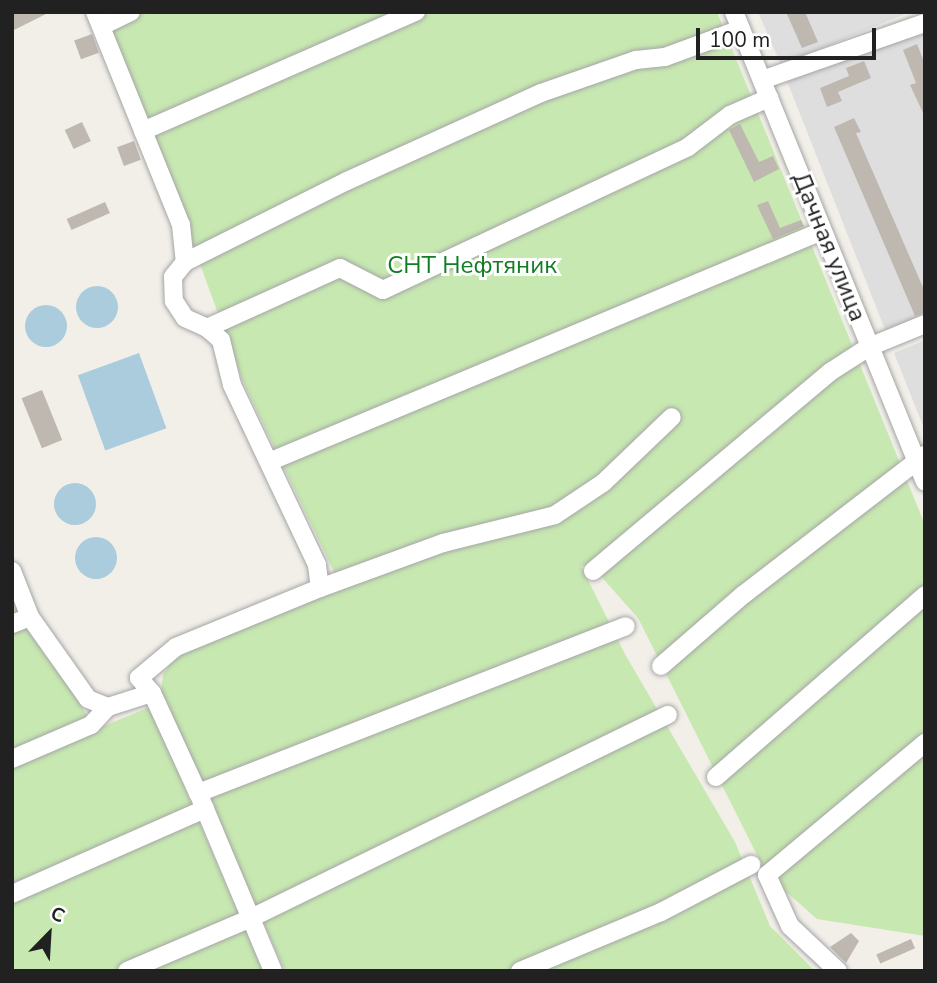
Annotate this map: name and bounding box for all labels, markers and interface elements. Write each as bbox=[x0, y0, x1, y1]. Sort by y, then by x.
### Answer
scale bar bbox=[699, 14, 879, 58]
text: 100 m bbox=[709, 26, 770, 54]
street label: Дачная улица bbox=[786, 168, 872, 326]
park label: СНТ Нефтяник bbox=[387, 252, 557, 280]
north arrow bbox=[14, 899, 84, 969]
text: С bbox=[46, 900, 69, 929]

